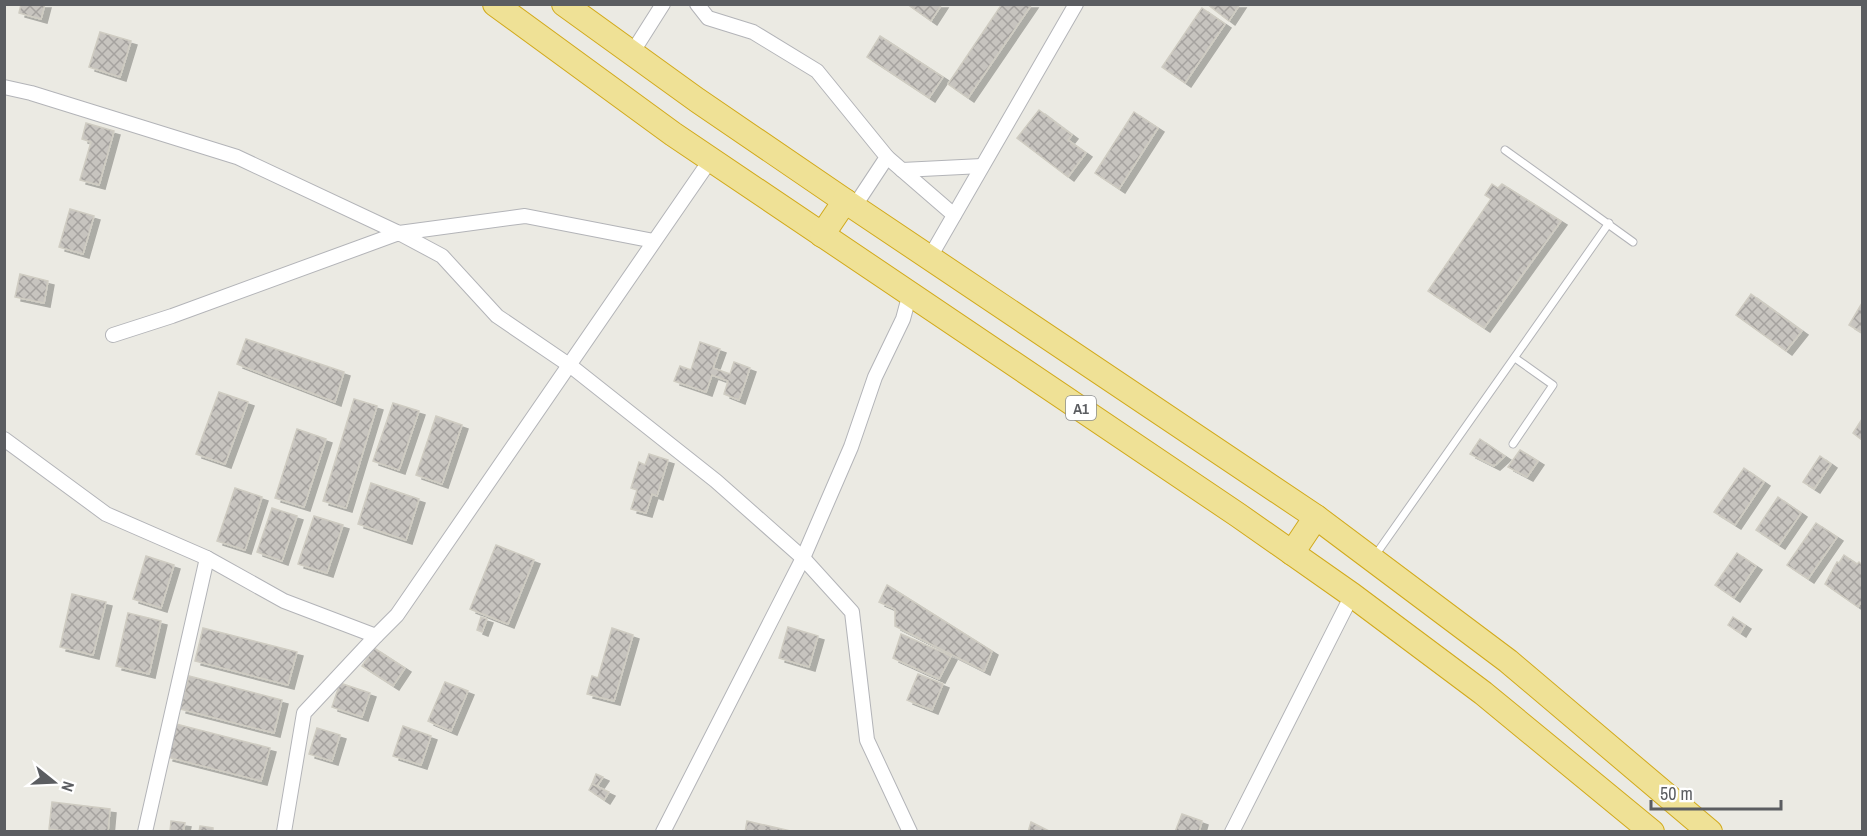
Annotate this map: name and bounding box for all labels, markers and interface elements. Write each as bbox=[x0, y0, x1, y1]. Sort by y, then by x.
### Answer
road number: A1 bbox=[1066, 396, 1096, 420]
north arrow bbox=[24, 752, 84, 812]
scale bar bbox=[1651, 773, 1782, 811]
text: N bbox=[56, 779, 80, 795]
text: 50 m bbox=[1660, 781, 1693, 806]

